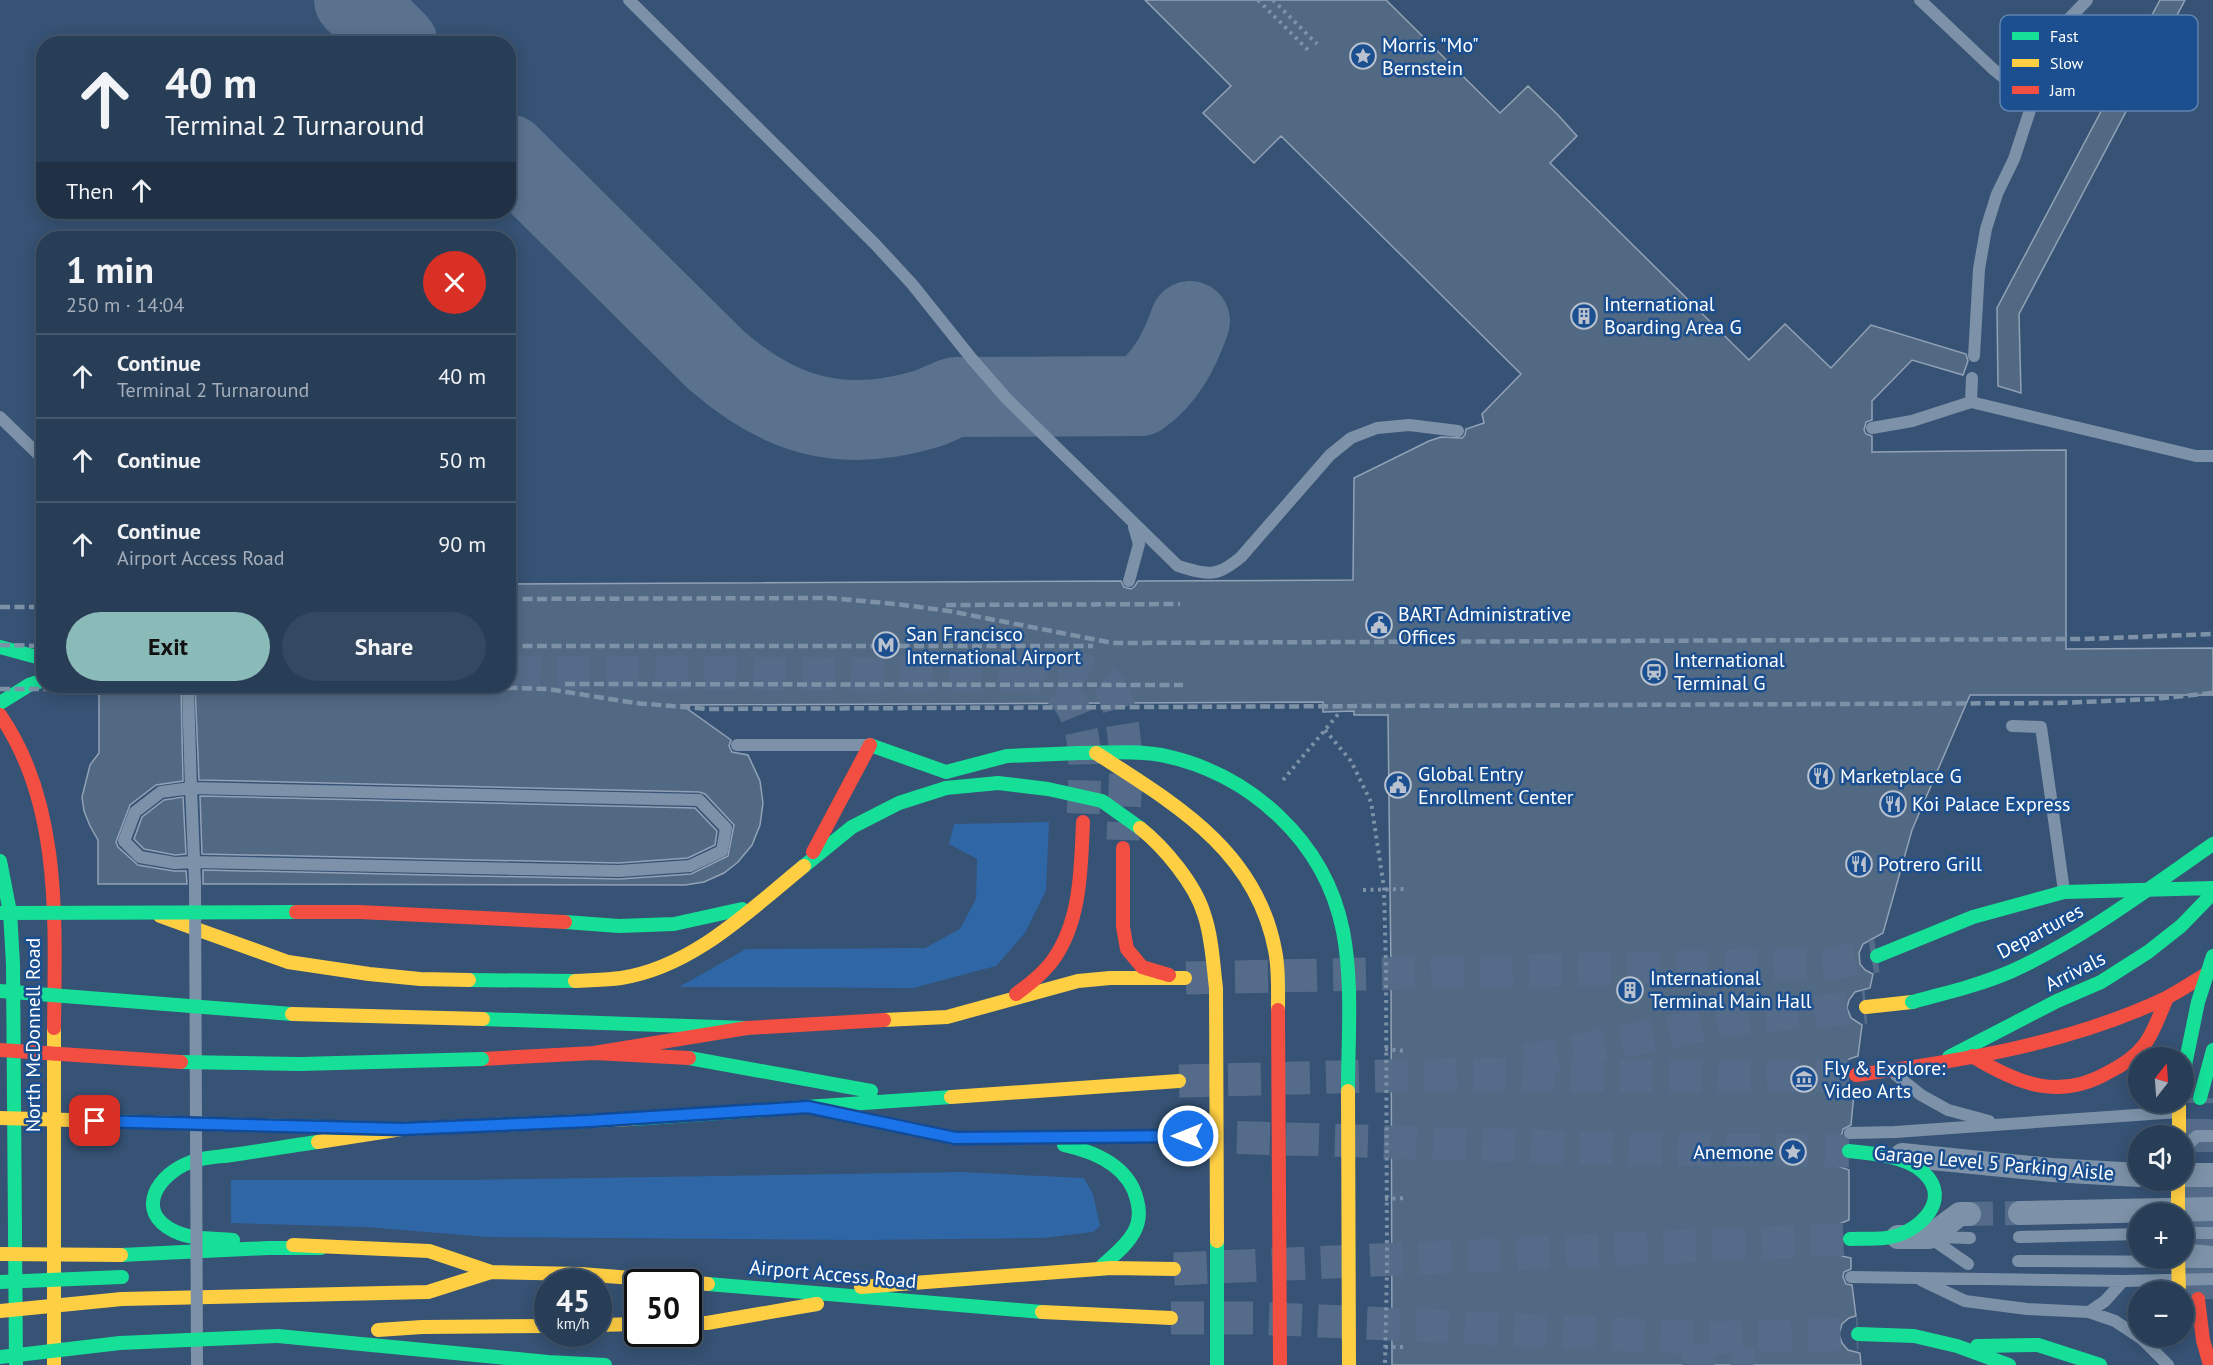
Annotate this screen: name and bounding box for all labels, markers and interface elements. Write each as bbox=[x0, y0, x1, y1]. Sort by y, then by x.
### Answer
legend bbox=[2000, 15, 2198, 111]
text: Fast bbox=[2050, 26, 2079, 46]
place label: Morris "Mo" Bernstein bbox=[1382, 32, 1479, 81]
place icon: Morris "Mo" Bernstein bbox=[1348, 41, 1378, 71]
text: Slow bbox=[2050, 53, 2084, 73]
text: 40 m bbox=[165, 55, 257, 110]
icon: ahead bbox=[66, 60, 144, 138]
text: Jam bbox=[2049, 80, 2076, 100]
text: Terminal 2 Turnaround bbox=[165, 108, 424, 142]
icon: ahead bbox=[125, 174, 158, 207]
text: Then bbox=[66, 177, 113, 205]
text: 1 min bbox=[66, 246, 154, 293]
button: close bbox=[423, 251, 486, 314]
place label: International Boarding Area G bbox=[1604, 291, 1742, 340]
text: 250 m · 14:04 bbox=[66, 292, 184, 318]
building icon: International Boarding Area G bbox=[1569, 301, 1599, 331]
text: Continue bbox=[117, 349, 201, 377]
icon: ahead bbox=[66, 360, 99, 393]
text: 40 m bbox=[438, 362, 486, 390]
text: Terminal 2 Turnaround bbox=[117, 377, 309, 403]
icon: ahead bbox=[66, 444, 99, 477]
text: Continue bbox=[117, 446, 201, 474]
text: 50 m bbox=[438, 446, 486, 474]
text: Continue bbox=[117, 517, 201, 545]
icon: ahead bbox=[66, 528, 99, 561]
text: 90 m bbox=[438, 530, 486, 558]
text: Airport Access Road bbox=[117, 545, 285, 571]
place label: BART Administrative Offices bbox=[1398, 601, 1571, 650]
public building icon: BART Administrative Offices bbox=[1364, 610, 1394, 640]
button: Exit bbox=[66, 612, 270, 681]
button: Share bbox=[282, 612, 486, 681]
place label: San Francisco International Airport bbox=[906, 621, 1081, 670]
metro station icon: San Francisco International Airport bbox=[871, 630, 901, 660]
place label: International Terminal G bbox=[1674, 647, 1785, 696]
station icon: International Terminal G bbox=[1639, 657, 1669, 687]
place label: Global Entry Enrollment Center bbox=[1418, 761, 1574, 810]
restaurant icon: Marketplace G bbox=[1806, 761, 1836, 791]
place label: Marketplace G bbox=[1840, 763, 1962, 789]
public building icon: Global Entry Enrollment Center bbox=[1383, 770, 1413, 800]
restaurant icon: Koi Palace Express bbox=[1878, 789, 1908, 819]
place label: Koi Palace Express bbox=[1912, 791, 2071, 817]
restaurant icon: Potrero Grill bbox=[1844, 849, 1874, 879]
place label: Potrero Grill bbox=[1878, 851, 1982, 877]
street label: Departures bbox=[1992, 897, 2088, 965]
street label: North McDonnell Road bbox=[20, 938, 46, 1132]
street label: Arrivals bbox=[2040, 945, 2110, 997]
place label: International Terminal Main Hall bbox=[1650, 965, 1812, 1014]
building icon: International Terminal Main Hall bbox=[1615, 975, 1645, 1005]
north arrow bbox=[2128, 1047, 2194, 1113]
map controls bbox=[2128, 1047, 2194, 1347]
place label: Fly & Explore: Video Arts bbox=[1823, 1055, 1946, 1104]
museum icon: Fly & Explore: Video Arts bbox=[1789, 1064, 1819, 1094]
pin bbox=[69, 1095, 120, 1146]
icon: arrive bbox=[78, 1104, 111, 1137]
position arrow bbox=[1156, 1104, 1220, 1168]
button: sound bbox=[2128, 1125, 2194, 1191]
place icon: Anemone bbox=[1778, 1137, 1808, 1167]
place label: Anemone bbox=[1693, 1139, 1774, 1165]
street label: Garage Level 5 Parking Aisle bbox=[1873, 1140, 2115, 1186]
button: + bbox=[2128, 1203, 2194, 1269]
street label: Airport Access Road bbox=[748, 1254, 918, 1294]
speed limit sign: 50 bbox=[624, 1269, 702, 1347]
text: 45 bbox=[556, 1281, 590, 1320]
button: − bbox=[2128, 1281, 2194, 1347]
text: km/h bbox=[557, 1314, 589, 1333]

